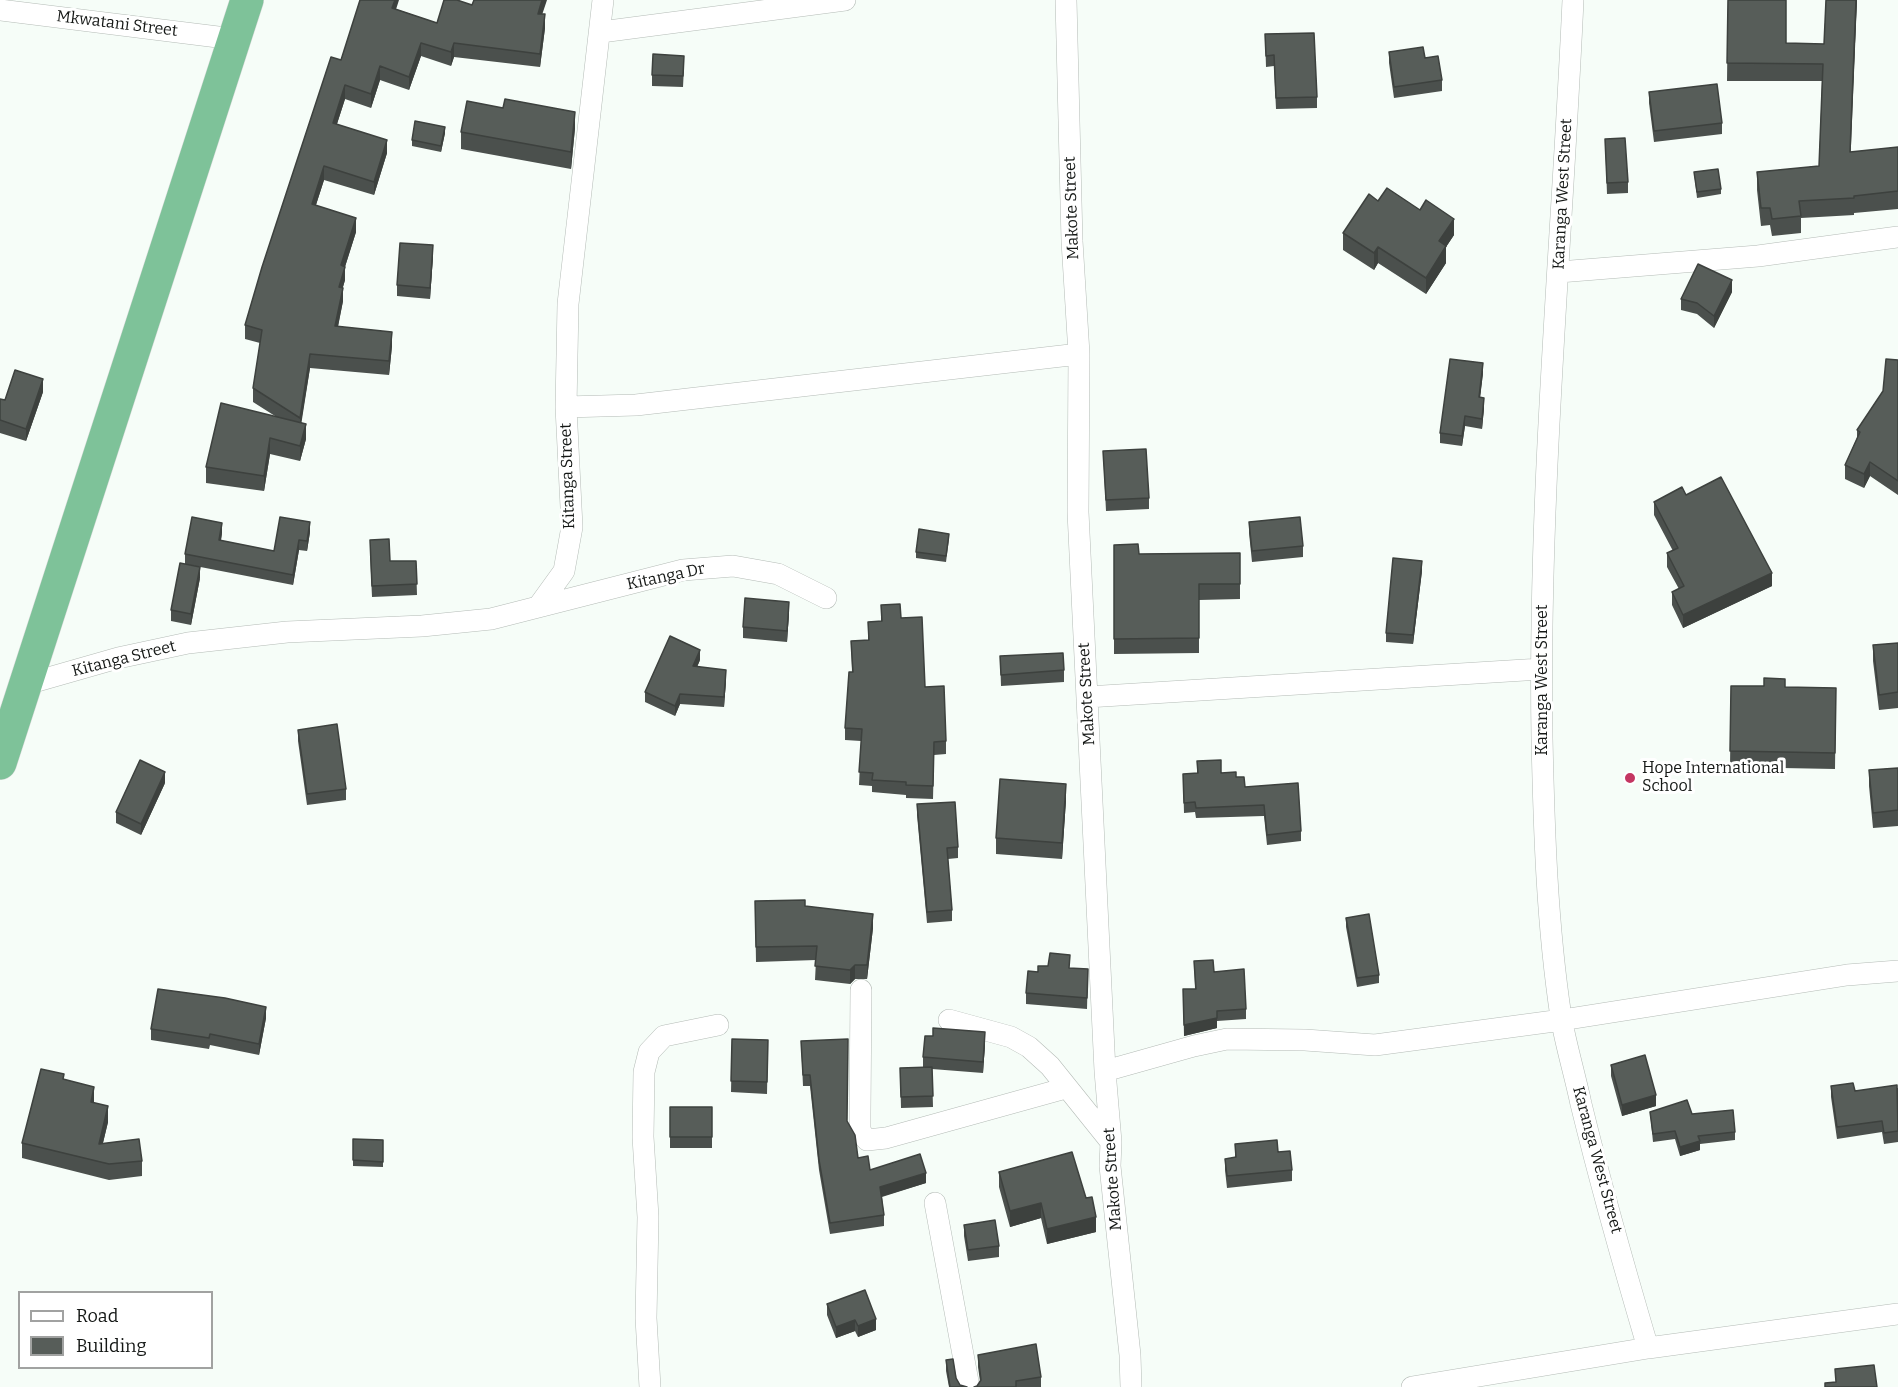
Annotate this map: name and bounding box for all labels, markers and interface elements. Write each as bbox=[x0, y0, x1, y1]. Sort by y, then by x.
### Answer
street label: Mkwatani Street bbox=[55, 7, 179, 41]
street label: Karanga West Street bbox=[1549, 118, 1577, 270]
street label: Makote Street bbox=[1061, 156, 1083, 260]
street label: Kitanga Street bbox=[557, 423, 579, 529]
street label: Kitanga Dr bbox=[625, 559, 707, 595]
street label: Karanga West Street bbox=[1533, 604, 1553, 756]
street label: Kitanga Street bbox=[70, 637, 178, 681]
street label: Makote Street bbox=[1075, 642, 1099, 746]
place label: Hope International School bbox=[1642, 759, 1784, 797]
marker: Hope International School bbox=[1623, 771, 1637, 785]
street label: Karanga West Street bbox=[1568, 1084, 1626, 1236]
street label: Makote Street bbox=[1100, 1127, 1126, 1231]
legend bbox=[18, 1291, 213, 1369]
text: Road bbox=[76, 1305, 118, 1327]
text: Building bbox=[76, 1335, 147, 1357]

